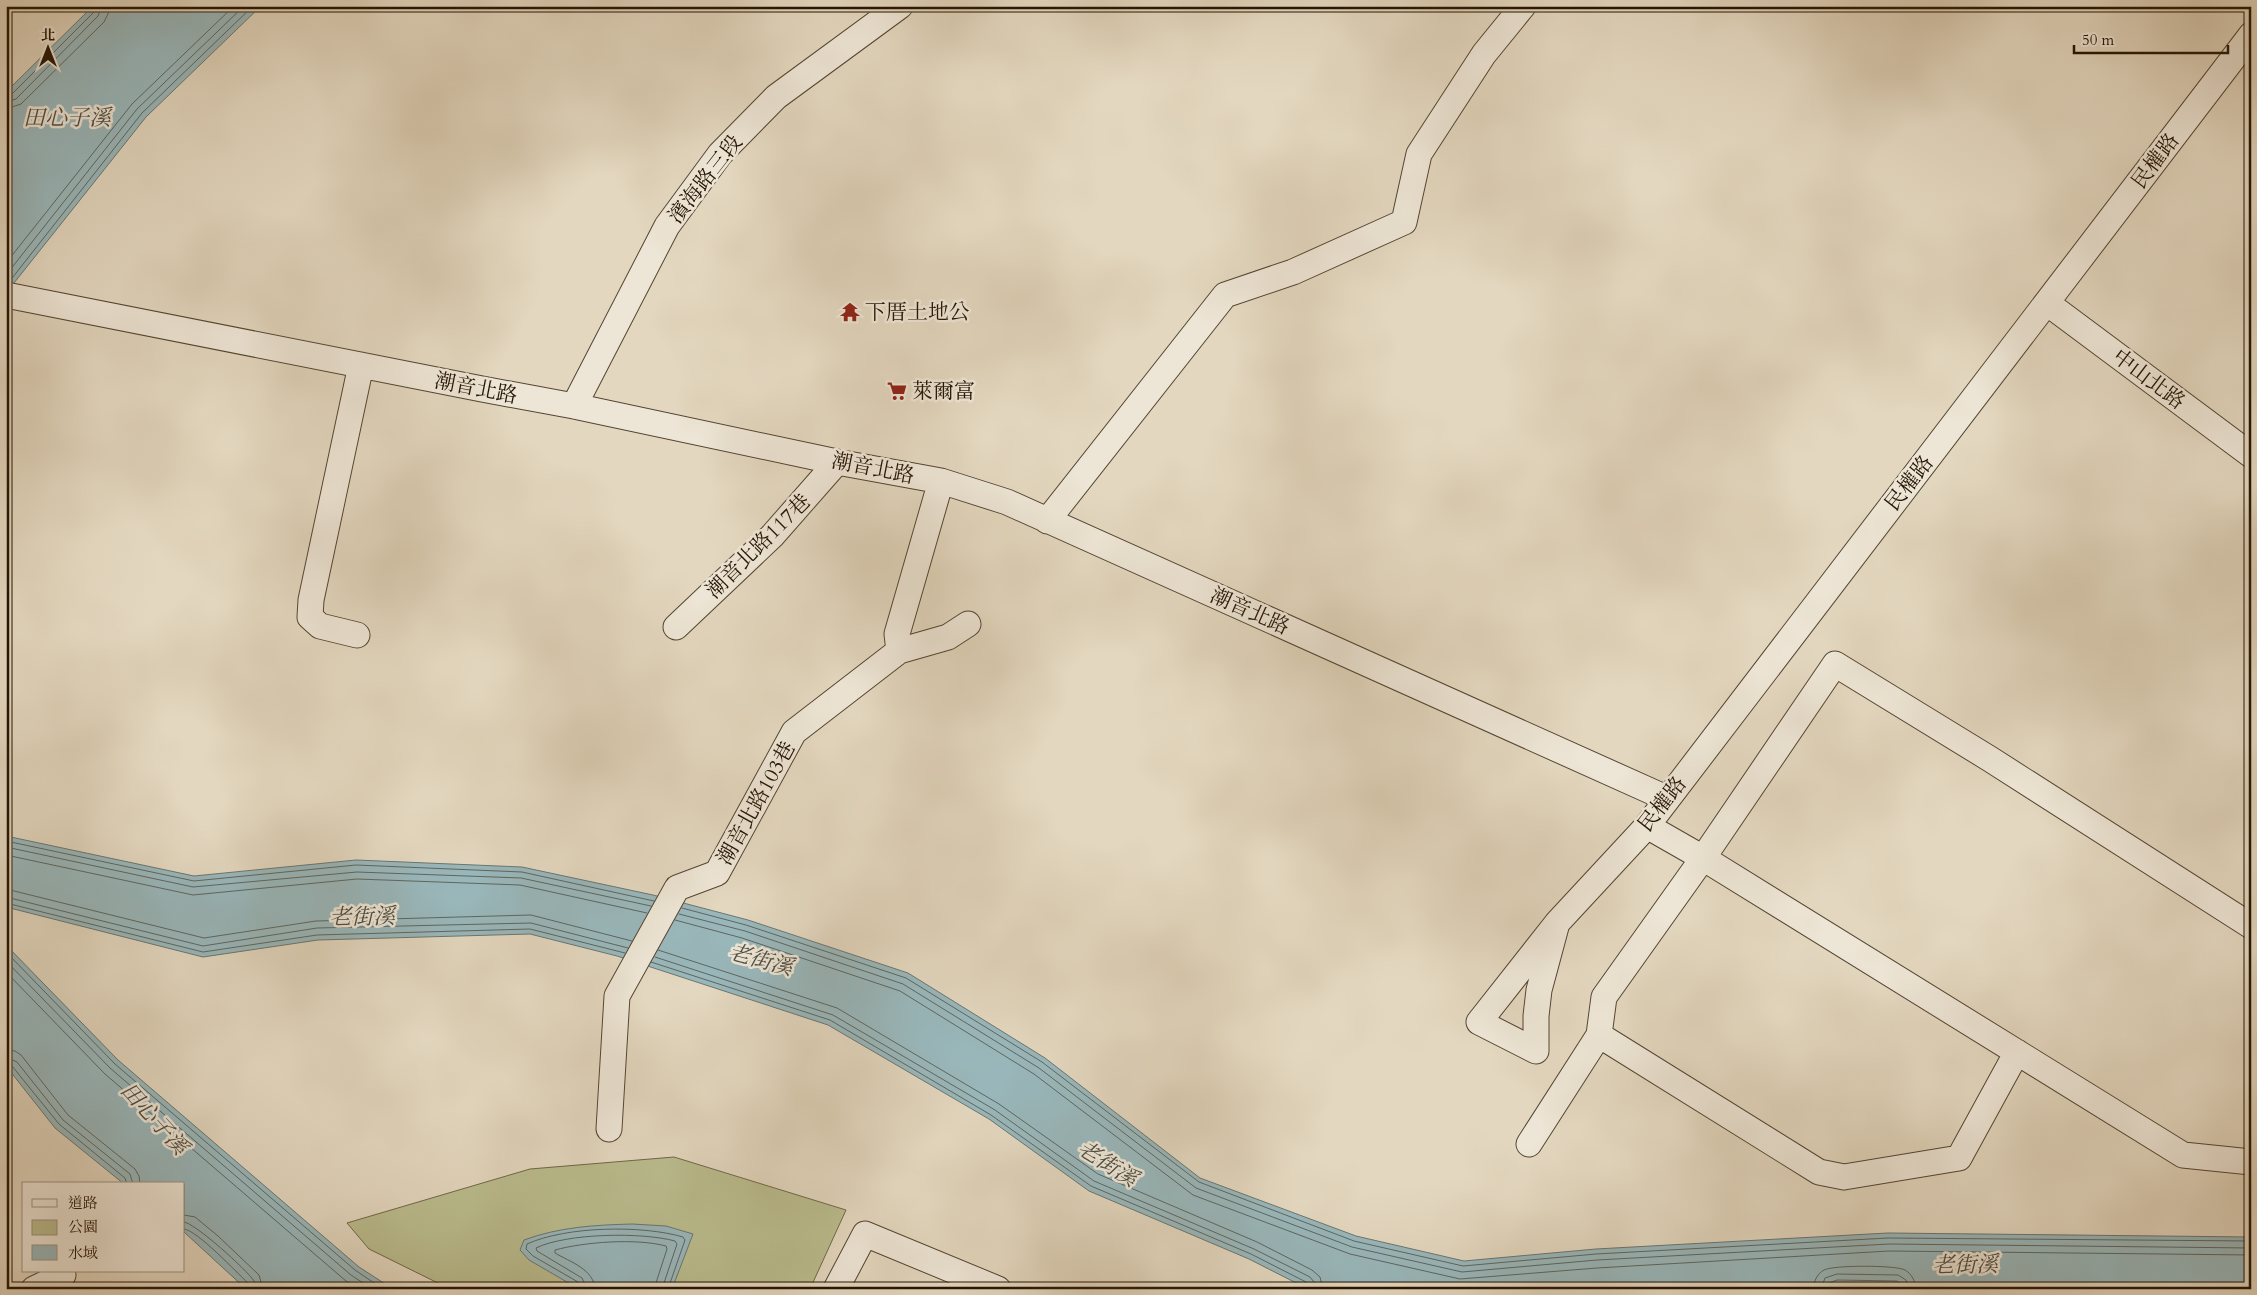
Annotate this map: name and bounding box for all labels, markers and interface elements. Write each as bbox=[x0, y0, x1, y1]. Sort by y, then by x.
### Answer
north arrow bbox=[22, 22, 72, 72]
scale bar bbox=[2074, 22, 2228, 54]
text: 北 bbox=[41, 26, 55, 45]
text: 50 m bbox=[2082, 30, 2114, 50]
water label: 田心子溪 bbox=[23, 103, 113, 133]
street label: 民權路 bbox=[2125, 127, 2186, 195]
street label: 濱海路三段 bbox=[662, 129, 749, 230]
place label: 下厝土地公 bbox=[865, 298, 970, 327]
temple icon: 下厝土地公 bbox=[839, 301, 861, 323]
street label: 中山北路 bbox=[2106, 343, 2191, 416]
street label: 潮音北路 bbox=[432, 366, 520, 411]
place label: 萊爾富 bbox=[912, 377, 975, 406]
supermarket icon: 萊爾富 bbox=[886, 380, 908, 402]
street label: 潮音北路 bbox=[829, 446, 917, 491]
street label: 民權路 bbox=[1879, 450, 1940, 517]
street label: 潮音北路117巷 bbox=[700, 488, 817, 605]
street label: 潮音北路 bbox=[1206, 581, 1294, 642]
street label: 潮音北路103巷 bbox=[710, 736, 802, 870]
street label: 民權路 bbox=[1632, 771, 1693, 838]
water label: 老街溪 bbox=[329, 901, 397, 933]
water label: 老街溪 bbox=[725, 937, 798, 984]
water label: 田心子溪 bbox=[114, 1076, 196, 1163]
water label: 老街溪 bbox=[1072, 1134, 1145, 1195]
legend bbox=[22, 1182, 185, 1272]
text: 道路 bbox=[68, 1193, 98, 1213]
text: 公園 bbox=[68, 1217, 98, 1237]
text: 水域 bbox=[68, 1243, 98, 1263]
water label: 老街溪 bbox=[1932, 1249, 2000, 1281]

